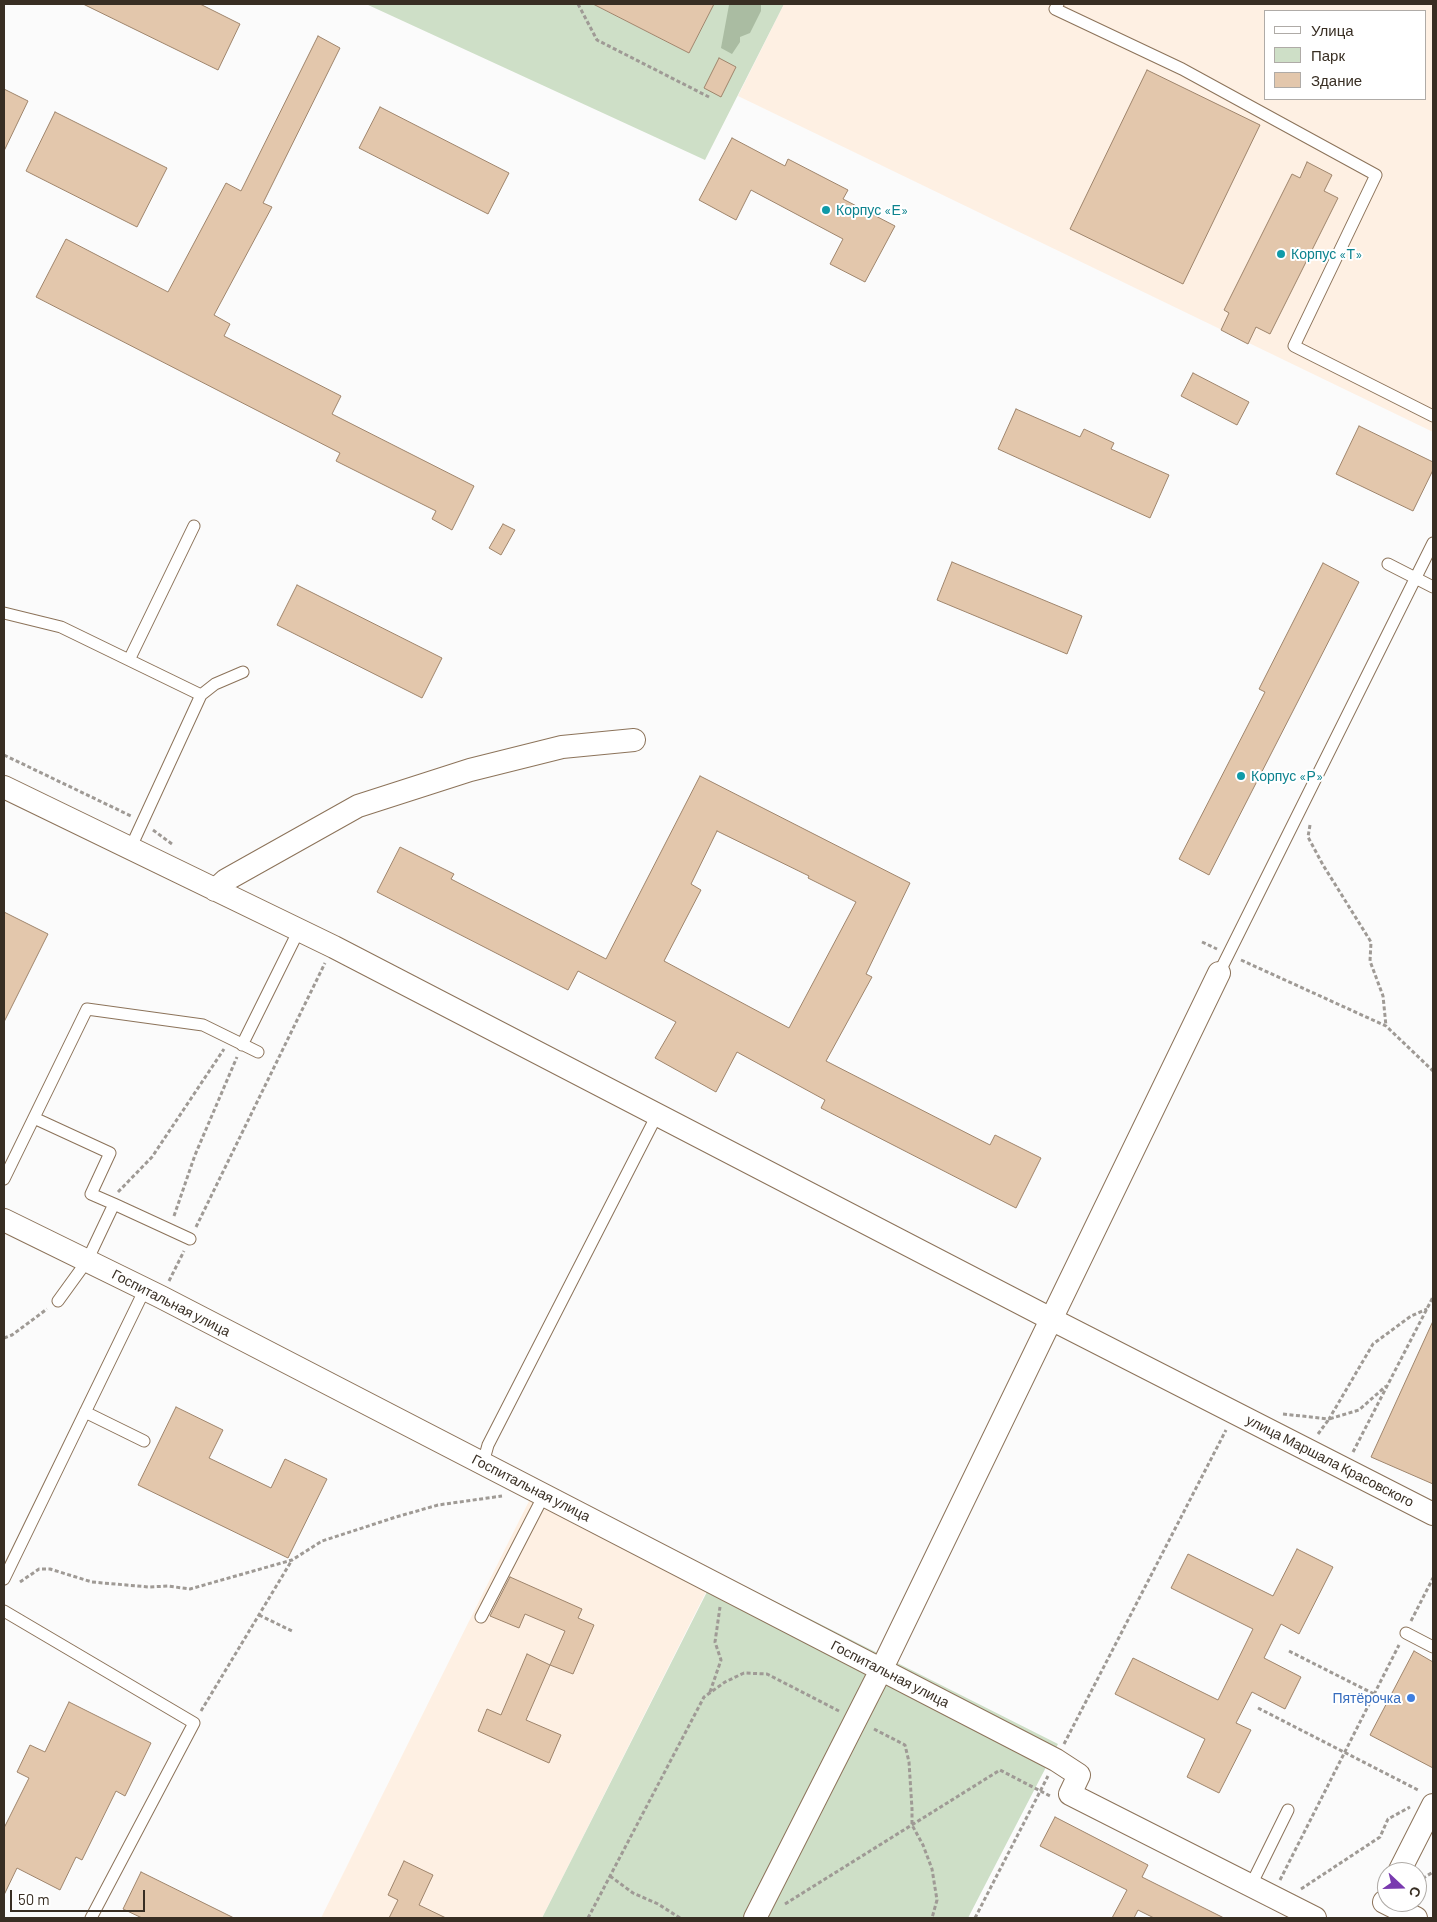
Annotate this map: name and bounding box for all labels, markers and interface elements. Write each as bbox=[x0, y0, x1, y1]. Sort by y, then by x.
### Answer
legend bbox=[1264, 10, 1427, 100]
text: Улица bbox=[1311, 21, 1354, 39]
text: Парк bbox=[1311, 46, 1345, 64]
text: Здание bbox=[1311, 71, 1362, 89]
place label: Корпус «Е» bbox=[836, 202, 908, 218]
marker: Корпус «Е» bbox=[820, 204, 832, 216]
place label: Корпус «Т» bbox=[1291, 246, 1363, 262]
marker: Корпус «Т» bbox=[1275, 248, 1287, 260]
place label: Корпус «Р» bbox=[1251, 768, 1323, 784]
marker: Корпус «Р» bbox=[1235, 770, 1247, 782]
street label: Госпитальная улица bbox=[109, 1266, 233, 1340]
street label: улица Маршала Красовского bbox=[1243, 1411, 1417, 1511]
street label: Госпитальная улица bbox=[469, 1451, 593, 1525]
street label: Госпитальная улица bbox=[828, 1637, 952, 1711]
place label: Пятёрочка bbox=[1332, 1690, 1401, 1706]
marker: Пятёрочка bbox=[1405, 1692, 1417, 1704]
north arrow bbox=[1377, 1862, 1427, 1912]
scale bar bbox=[12, 1880, 148, 1912]
text: С bbox=[1406, 1884, 1425, 1900]
text: 50 m bbox=[18, 1890, 50, 1908]

